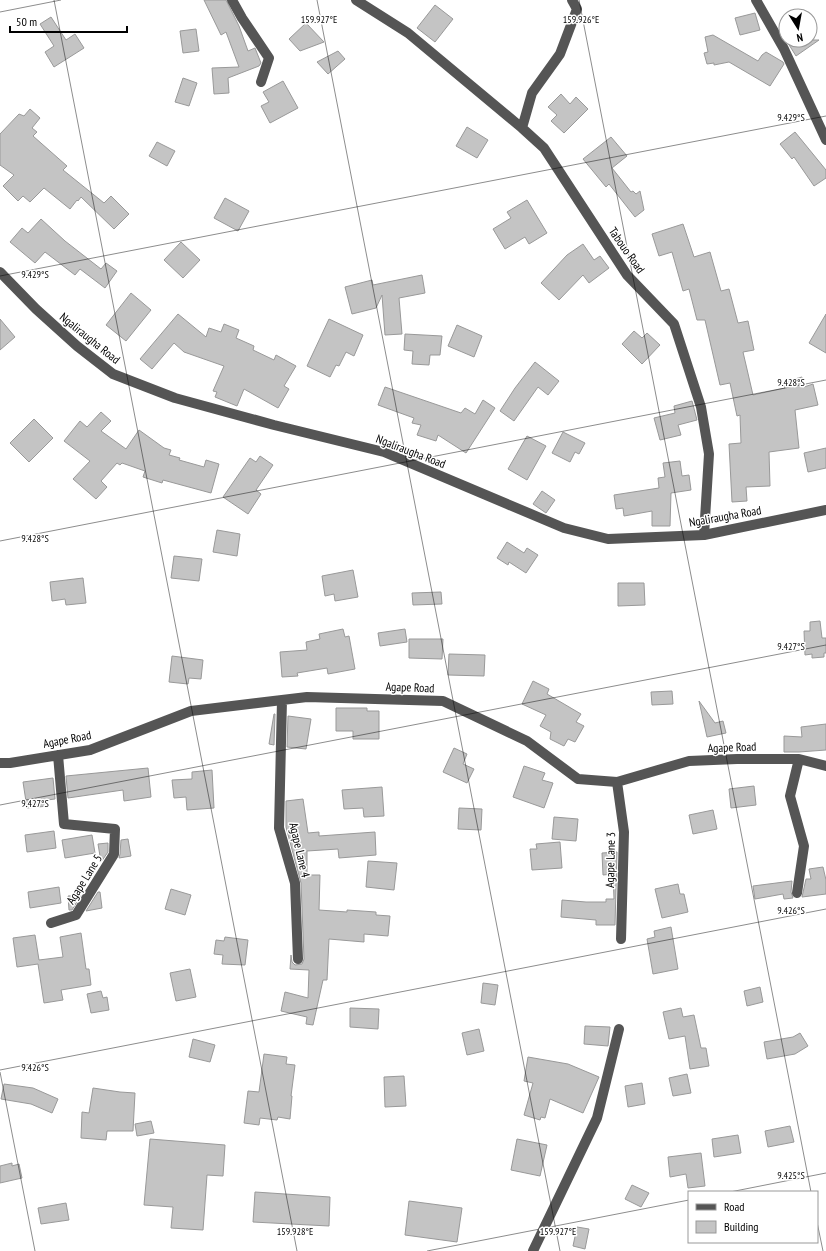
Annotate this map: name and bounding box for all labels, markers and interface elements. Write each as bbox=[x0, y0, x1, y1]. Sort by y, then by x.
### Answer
scale bar bbox=[10, 8, 127, 34]
north arrow bbox=[778, 8, 818, 48]
text: 159.927°E bbox=[301, 13, 337, 26]
text: 159.926°E bbox=[563, 13, 599, 26]
text: 50 m bbox=[16, 14, 37, 29]
text: N bbox=[796, 30, 804, 45]
text: 9.429°S bbox=[777, 111, 805, 124]
street label: Tabouo Road bbox=[606, 224, 648, 276]
text: 9.429°S bbox=[21, 268, 49, 281]
street label: Ngaliraugha Road bbox=[57, 309, 123, 367]
text: 9.428°S bbox=[777, 376, 805, 389]
street label: Ngaliraugha Road bbox=[374, 431, 448, 471]
street label: Ngaliraugha Road bbox=[688, 502, 762, 530]
text: 9.428°S bbox=[21, 532, 49, 545]
text: 9.427°S bbox=[777, 640, 805, 653]
street label: Agape Road bbox=[385, 679, 435, 695]
street label: Agape Road bbox=[42, 727, 92, 751]
street label: Agape Road bbox=[707, 739, 757, 755]
text: 9.427°S bbox=[21, 797, 49, 810]
street label: Agape Lane 4 bbox=[286, 821, 314, 880]
street label: Agape Lane 3 bbox=[602, 832, 618, 888]
street label: Agape Lane 5 bbox=[63, 851, 105, 907]
text: 9.426°S bbox=[777, 904, 805, 917]
text: 9.426°S bbox=[21, 1061, 49, 1074]
text: 9.425°S bbox=[777, 1169, 805, 1182]
legend bbox=[688, 1191, 818, 1243]
text: Road bbox=[724, 1199, 744, 1214]
text: Building bbox=[724, 1219, 759, 1234]
text: 159.928°E bbox=[277, 1225, 313, 1238]
text: 159.927°E bbox=[540, 1225, 576, 1238]

